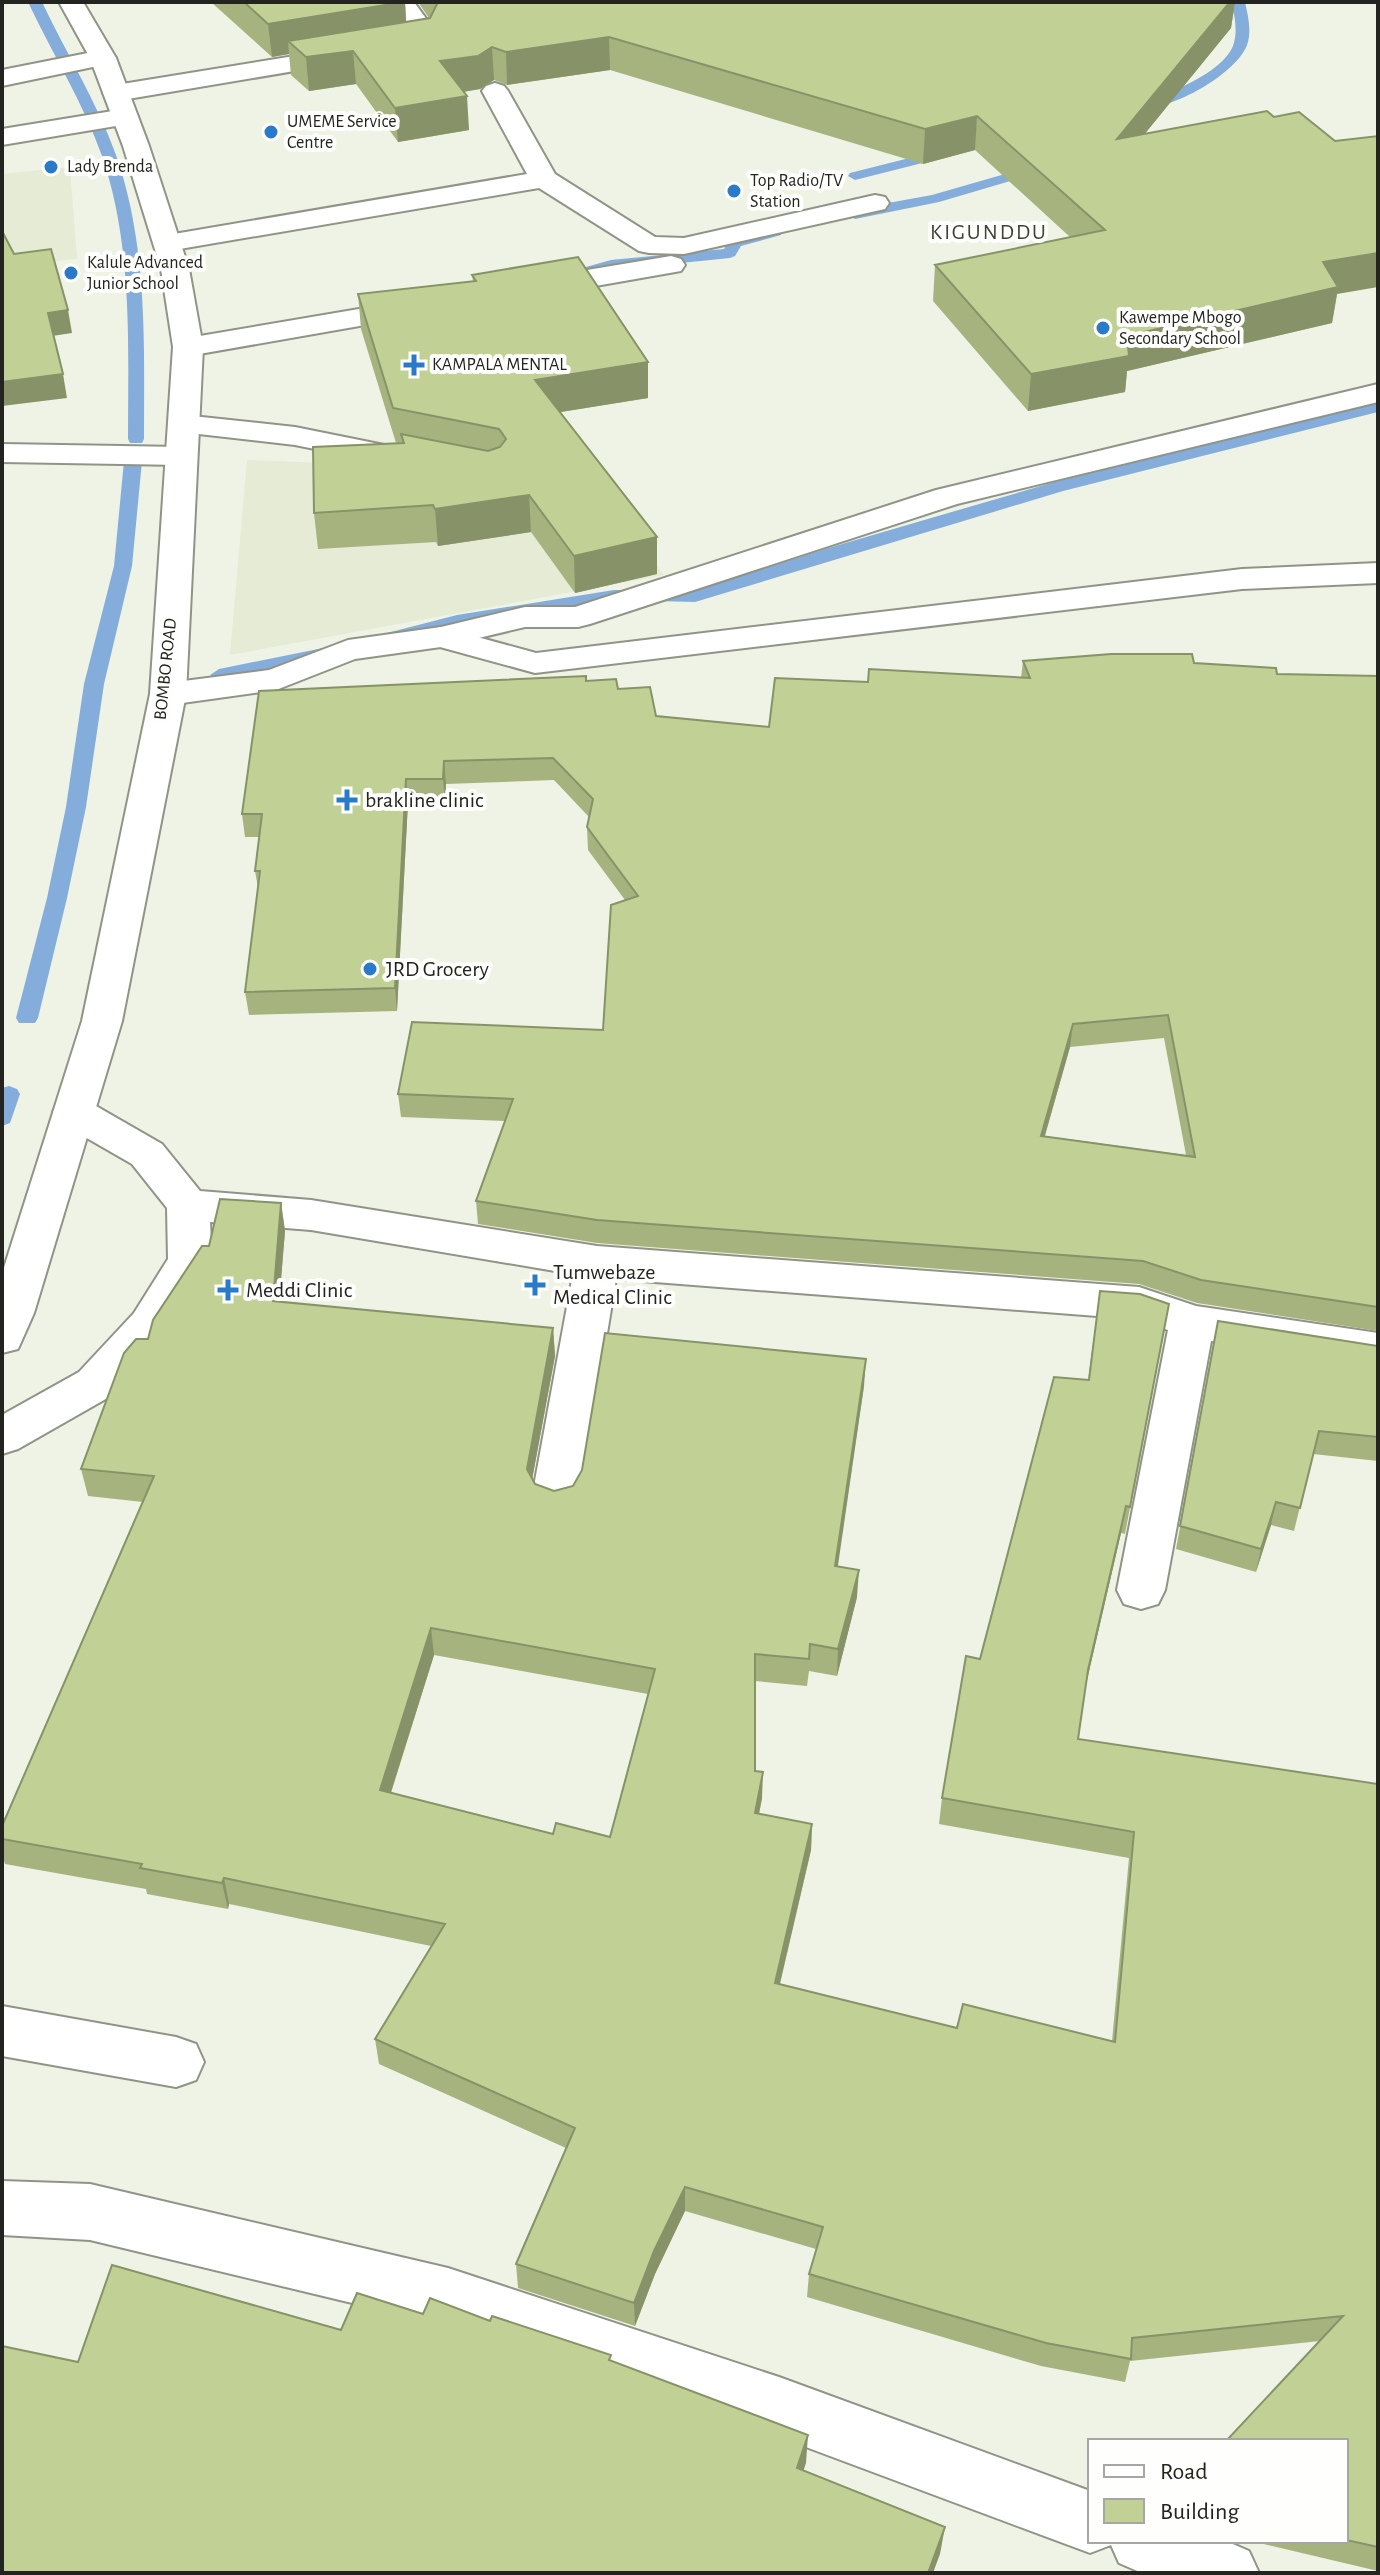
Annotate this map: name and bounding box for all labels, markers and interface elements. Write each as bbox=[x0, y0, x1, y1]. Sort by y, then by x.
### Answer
place label: UMEME Service Centre bbox=[287, 113, 397, 152]
marker: UMEME Service Centre bbox=[262, 123, 280, 141]
marker: Lady Brenda bbox=[42, 158, 60, 176]
place label: Lady Brenda bbox=[67, 158, 153, 176]
place label: Top Radio/TV Station bbox=[750, 172, 844, 211]
marker: Top Radio/TV Station bbox=[725, 182, 743, 200]
district label: KIGUNDDU bbox=[930, 221, 1048, 243]
place label: Kalule Advanced Junior School bbox=[87, 254, 203, 293]
marker: Kalule Advanced Junior School bbox=[62, 264, 80, 282]
place label: Kawempe Mbogo Secondary School bbox=[1119, 309, 1242, 348]
marker: Kawempe Mbogo Secondary School bbox=[1094, 319, 1112, 337]
marker: KAMPALA MENTAL bbox=[403, 354, 425, 376]
place label: KAMPALA MENTAL bbox=[432, 356, 567, 374]
street label: BOMBO ROAD bbox=[152, 617, 180, 721]
marker: brakline clinic bbox=[336, 789, 358, 811]
place label: brakline clinic bbox=[365, 789, 484, 811]
place label: JRD Grocery bbox=[386, 958, 490, 980]
marker: JRD Grocery bbox=[361, 960, 379, 978]
place label: Tumwebaze Medical Clinic bbox=[553, 1261, 672, 1308]
marker: Tumwebaze Medical Clinic bbox=[524, 1274, 546, 1296]
marker: Meddi Clinic bbox=[217, 1279, 239, 1301]
place label: Meddi Clinic bbox=[246, 1279, 353, 1301]
legend bbox=[1088, 2439, 1348, 2543]
text: Road bbox=[1160, 2460, 1208, 2484]
text: Building bbox=[1160, 2500, 1239, 2524]

